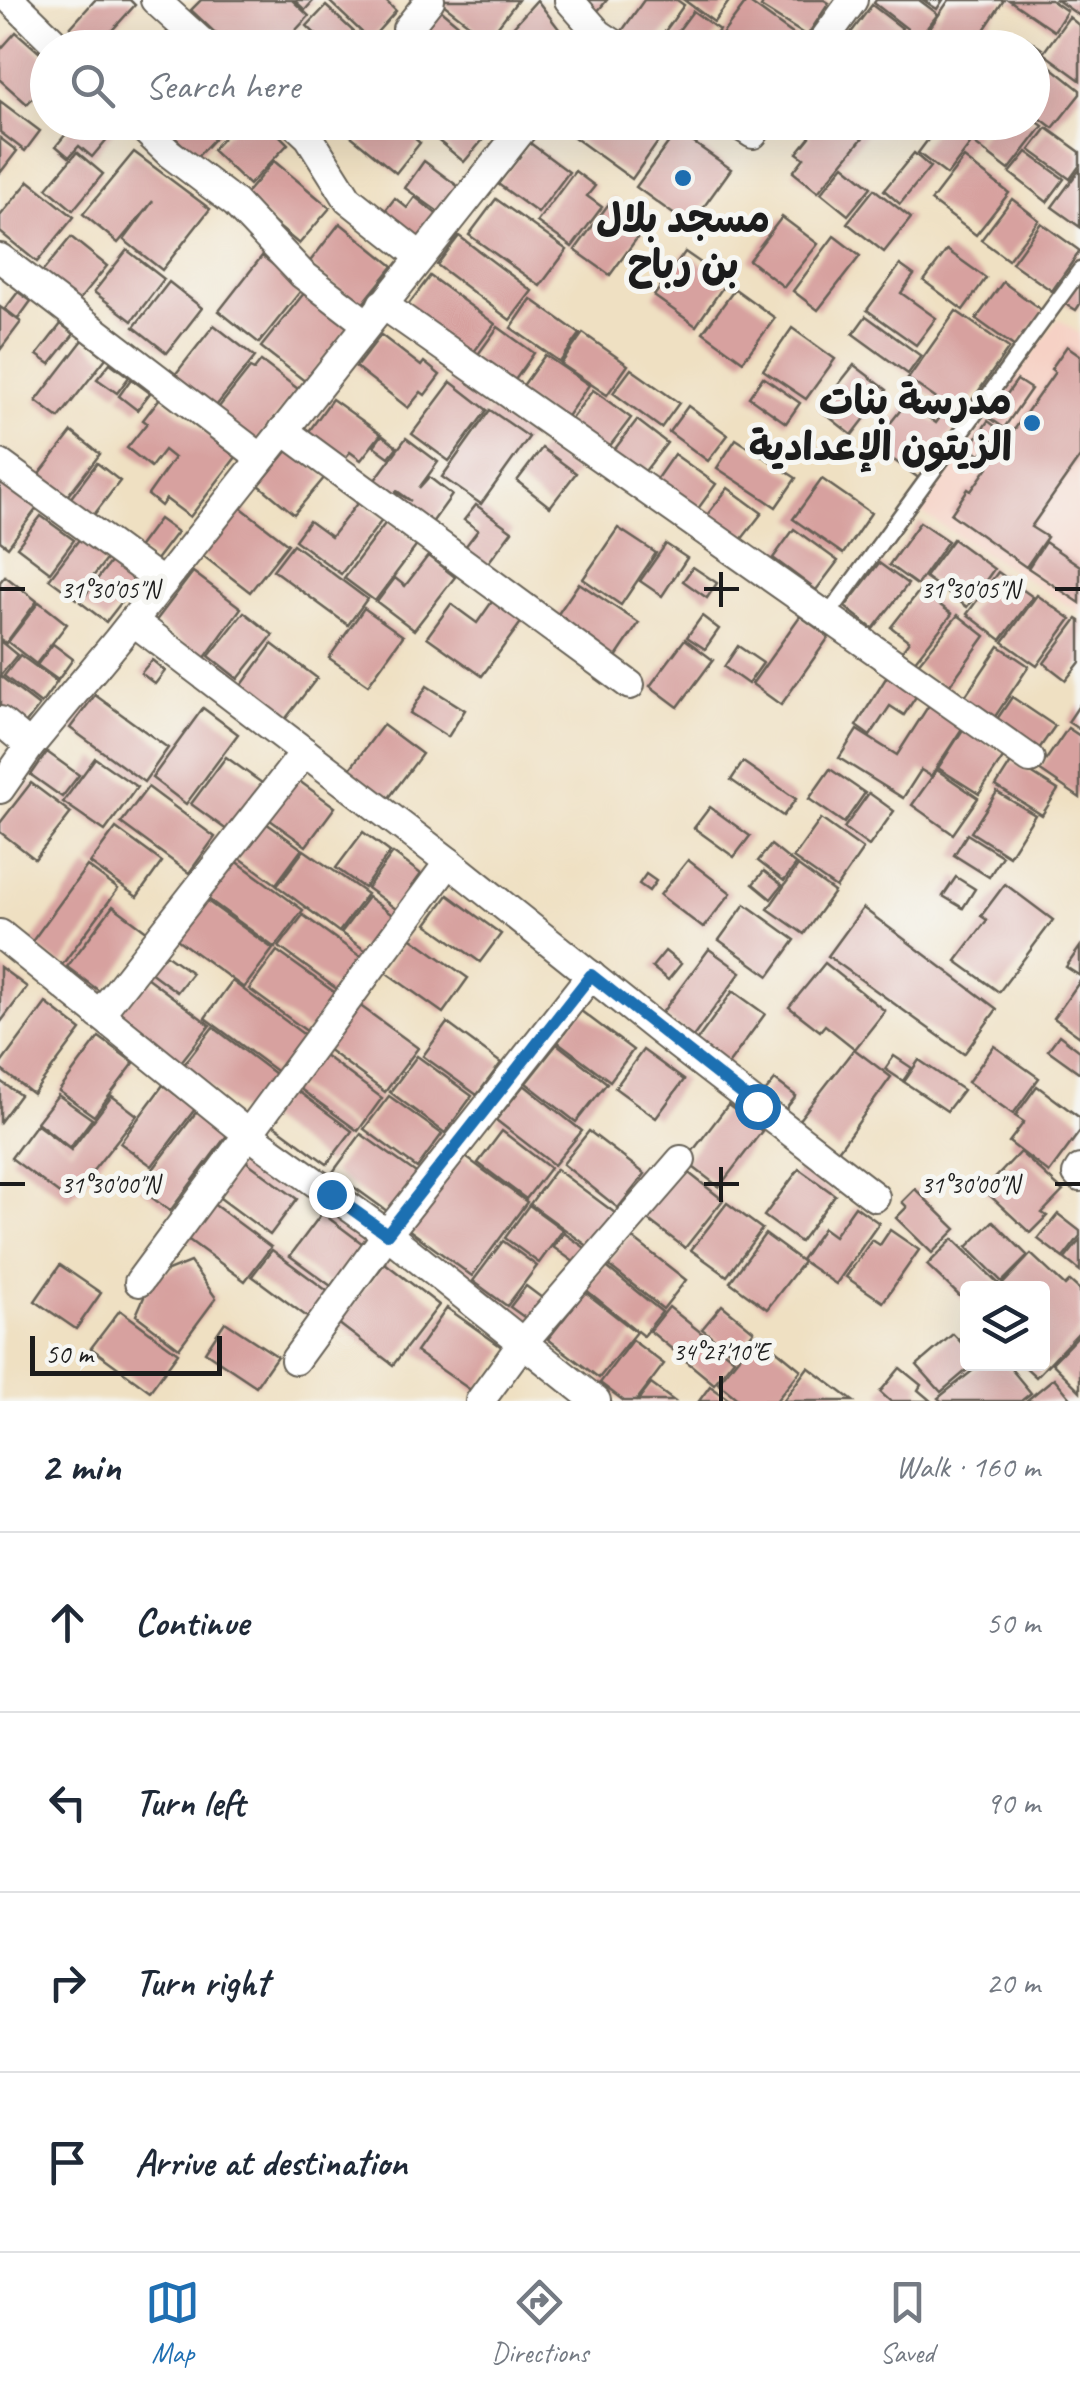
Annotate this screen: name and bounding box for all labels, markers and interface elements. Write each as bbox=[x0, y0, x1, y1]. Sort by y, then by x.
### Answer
search box bbox=[30, 30, 1050, 140]
icon: search bbox=[65, 58, 120, 113]
text: Search here bbox=[145, 62, 300, 109]
marker: مسجد بلال بن رباح bbox=[672, 167, 694, 189]
place label: مسجد بلال بن رباح bbox=[596, 194, 770, 290]
place label: مدرسة بنات الزيتون الإعدادية bbox=[749, 376, 1012, 473]
marker: مدرسة بنات الزيتون الإعدادية bbox=[1021, 412, 1043, 434]
text: 31°30'05"N bbox=[61, 574, 163, 606]
text: 31°30'05"N bbox=[921, 574, 1023, 606]
route start bbox=[735, 1084, 781, 1130]
text: 31°30'00"N bbox=[61, 1169, 163, 1201]
text: 31°30'00"N bbox=[921, 1169, 1023, 1201]
route end bbox=[309, 1172, 355, 1218]
map controls bbox=[960, 1281, 1050, 1371]
button: layers bbox=[960, 1281, 1050, 1371]
scale bar bbox=[30, 1331, 222, 1376]
text: 50 m bbox=[45, 1336, 93, 1371]
text: 34°27'10"E bbox=[673, 1336, 772, 1368]
text: 2 min bbox=[40, 1440, 120, 1493]
text: Walk · 160 m bbox=[896, 1446, 1040, 1487]
icon: ahead bbox=[40, 1595, 95, 1650]
text: Continue bbox=[135, 1599, 249, 1646]
text: 50 m bbox=[986, 1602, 1040, 1643]
icon: left bbox=[40, 1775, 95, 1830]
text: Turn left bbox=[135, 1779, 245, 1826]
text: 90 m bbox=[986, 1782, 1040, 1823]
icon: right bbox=[40, 1955, 95, 2010]
text: Turn right bbox=[135, 1959, 269, 2006]
text: 20 m bbox=[986, 1962, 1040, 2003]
icon: arrive bbox=[40, 2135, 95, 2190]
text: Arrive at destination bbox=[135, 2139, 407, 2186]
tab: Map bbox=[145, 2275, 200, 2370]
tab: Directions bbox=[491, 2275, 589, 2370]
tab: Saved bbox=[880, 2275, 935, 2370]

